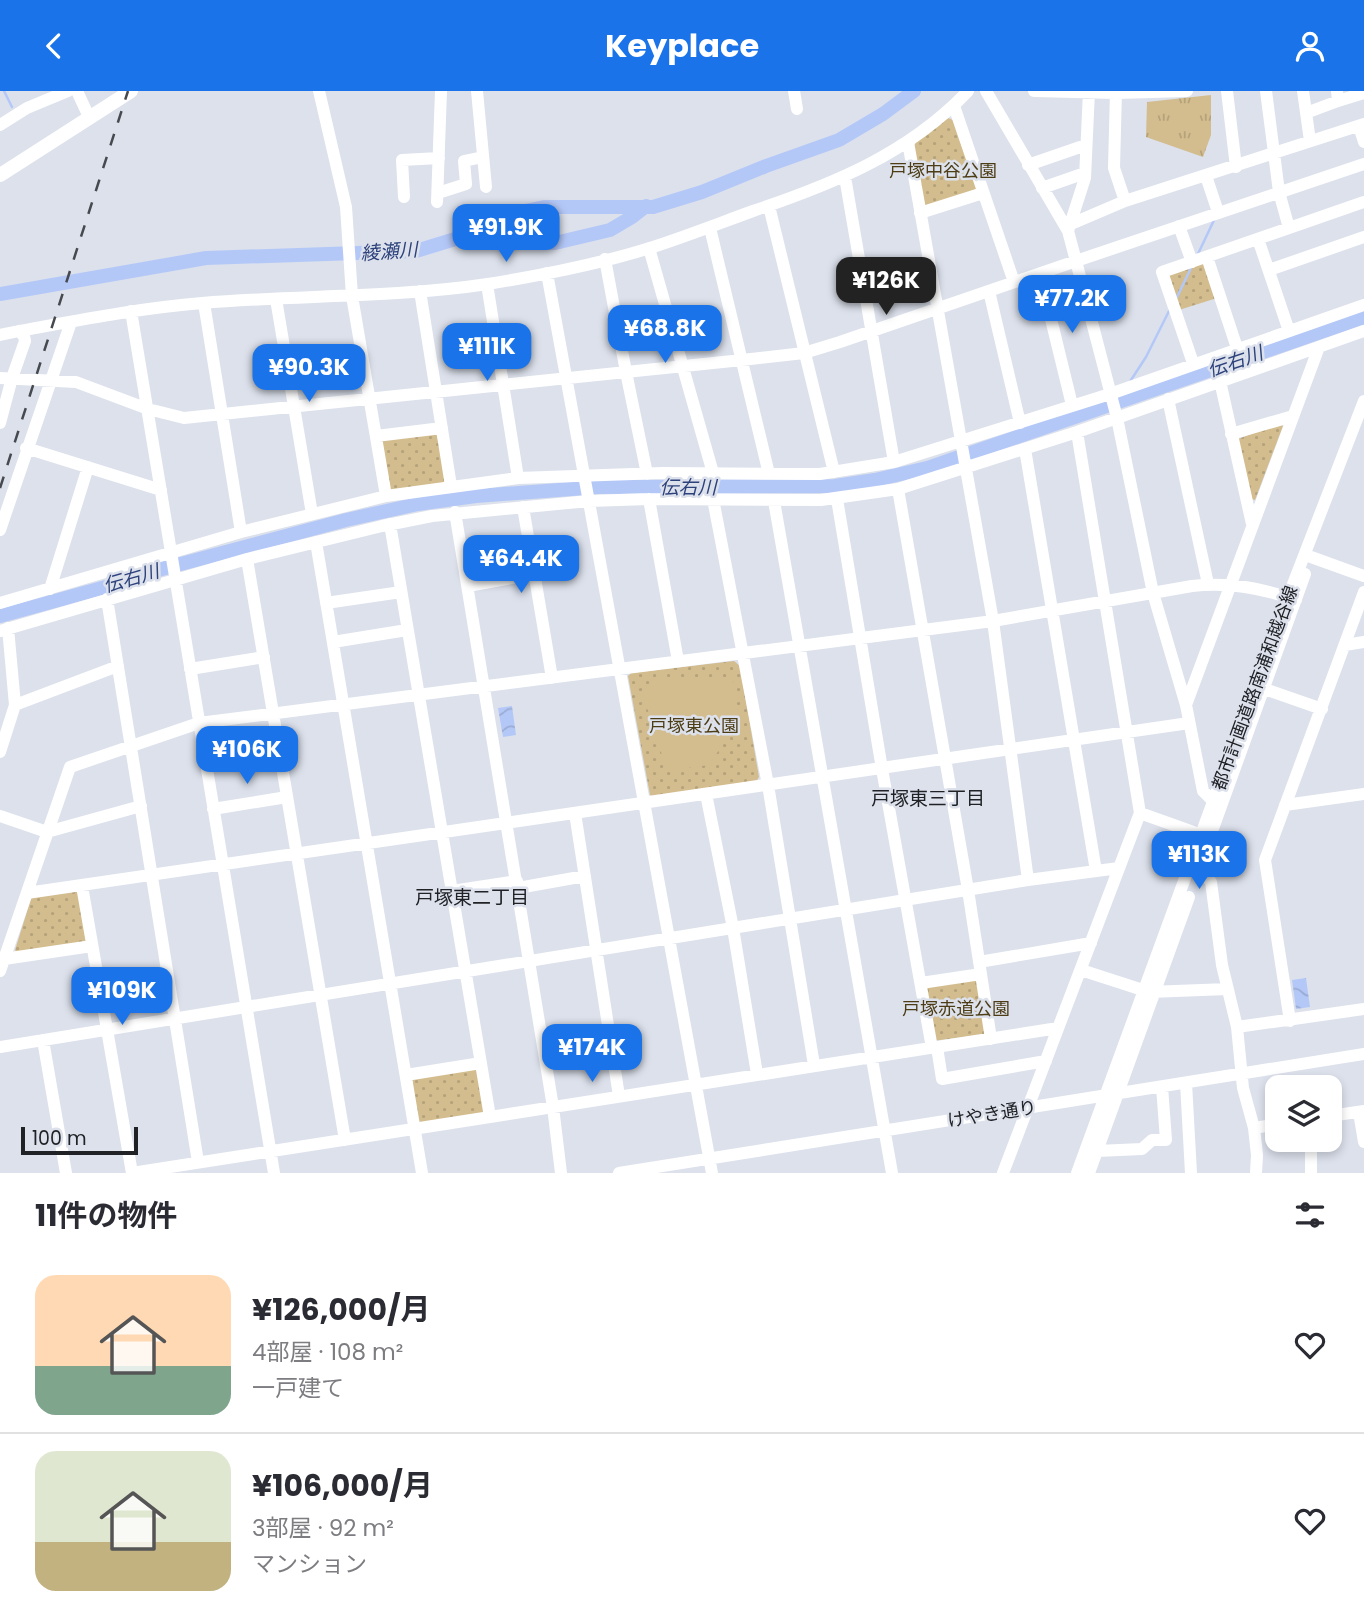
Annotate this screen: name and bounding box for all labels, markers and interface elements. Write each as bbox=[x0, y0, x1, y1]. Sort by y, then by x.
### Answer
text: Keyplace bbox=[605, 23, 759, 68]
icon: back bbox=[35, 27, 73, 65]
icon: person bbox=[1291, 27, 1329, 65]
park label: 戸塚中谷公園 bbox=[889, 158, 997, 183]
pin: ¥91.9K bbox=[449, 205, 563, 264]
text: ¥91.9K bbox=[469, 211, 543, 243]
water label: 綾瀬川 bbox=[360, 236, 420, 267]
pin: ¥126K bbox=[837, 257, 935, 317]
text: ¥126K bbox=[852, 264, 920, 296]
pin: ¥77.2K bbox=[1015, 275, 1129, 335]
text: ¥77.2K bbox=[1034, 282, 1110, 314]
pin: ¥68.8K bbox=[608, 306, 722, 365]
text: ¥68.8K bbox=[624, 312, 706, 344]
pin: ¥111K bbox=[438, 323, 536, 383]
text: ¥111K bbox=[458, 330, 516, 362]
water label: 伝右川 bbox=[1204, 339, 1268, 384]
pin: ¥90.3K bbox=[252, 345, 366, 404]
text: ¥90.3K bbox=[268, 351, 350, 383]
water label: 伝右川 bbox=[659, 474, 718, 501]
pin: ¥64.4K bbox=[464, 535, 578, 595]
text: ¥64.4K bbox=[479, 542, 563, 574]
water label: 伝右川 bbox=[100, 557, 164, 599]
street label: 都市計画道路南浦和越谷線 bbox=[1206, 582, 1303, 794]
park label: 戸塚東公園 bbox=[649, 713, 739, 738]
pin: ¥106K bbox=[198, 727, 296, 786]
text: ¥106K bbox=[212, 733, 282, 765]
district label: 戸塚東三丁目 bbox=[871, 785, 985, 812]
pin: ¥113K bbox=[1150, 831, 1248, 891]
text: ¥113K bbox=[1168, 838, 1230, 870]
district label: 戸塚東二丁目 bbox=[415, 884, 529, 911]
pin: ¥109K bbox=[73, 967, 171, 1027]
text: ¥109K bbox=[87, 974, 157, 1006]
park label: 戸塚赤道公園 bbox=[902, 996, 1010, 1021]
pin: ¥174K bbox=[543, 1025, 641, 1084]
text: ¥174K bbox=[558, 1031, 626, 1063]
map controls bbox=[1265, 1075, 1342, 1152]
button: layers bbox=[1265, 1075, 1342, 1152]
street label: けやき通り bbox=[946, 1094, 1038, 1133]
scale bar bbox=[21, 1124, 138, 1156]
text: 100 m bbox=[32, 1125, 87, 1152]
text: 11件の物件 bbox=[35, 1194, 178, 1237]
icon: filters bbox=[1291, 1196, 1329, 1234]
text: ¥126,000/月 bbox=[252, 1288, 431, 1331]
icon: home bbox=[91, 1303, 175, 1387]
icon: heart bbox=[1291, 1326, 1329, 1364]
text: 4部屋 · 108 m² bbox=[252, 1336, 403, 1368]
text: 一戸建て bbox=[252, 1372, 344, 1404]
text: ¥106,000/月 bbox=[252, 1464, 433, 1507]
icon: home bbox=[91, 1479, 175, 1563]
icon: heart bbox=[1291, 1502, 1329, 1540]
text: 3部屋 · 92 m² bbox=[252, 1512, 394, 1544]
text: マンション bbox=[252, 1548, 367, 1580]

